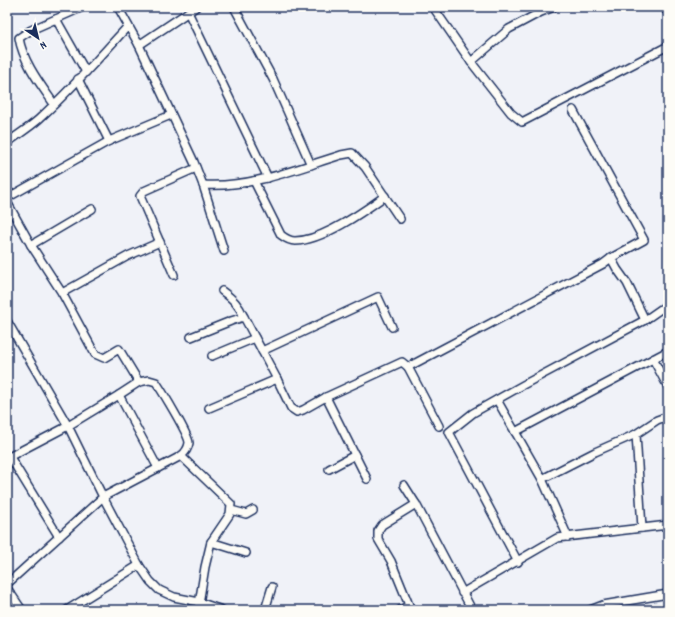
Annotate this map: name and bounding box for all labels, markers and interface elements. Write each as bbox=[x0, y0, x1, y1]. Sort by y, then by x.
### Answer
north arrow bbox=[18, 18, 58, 58]
text: N bbox=[35, 36, 49, 53]

